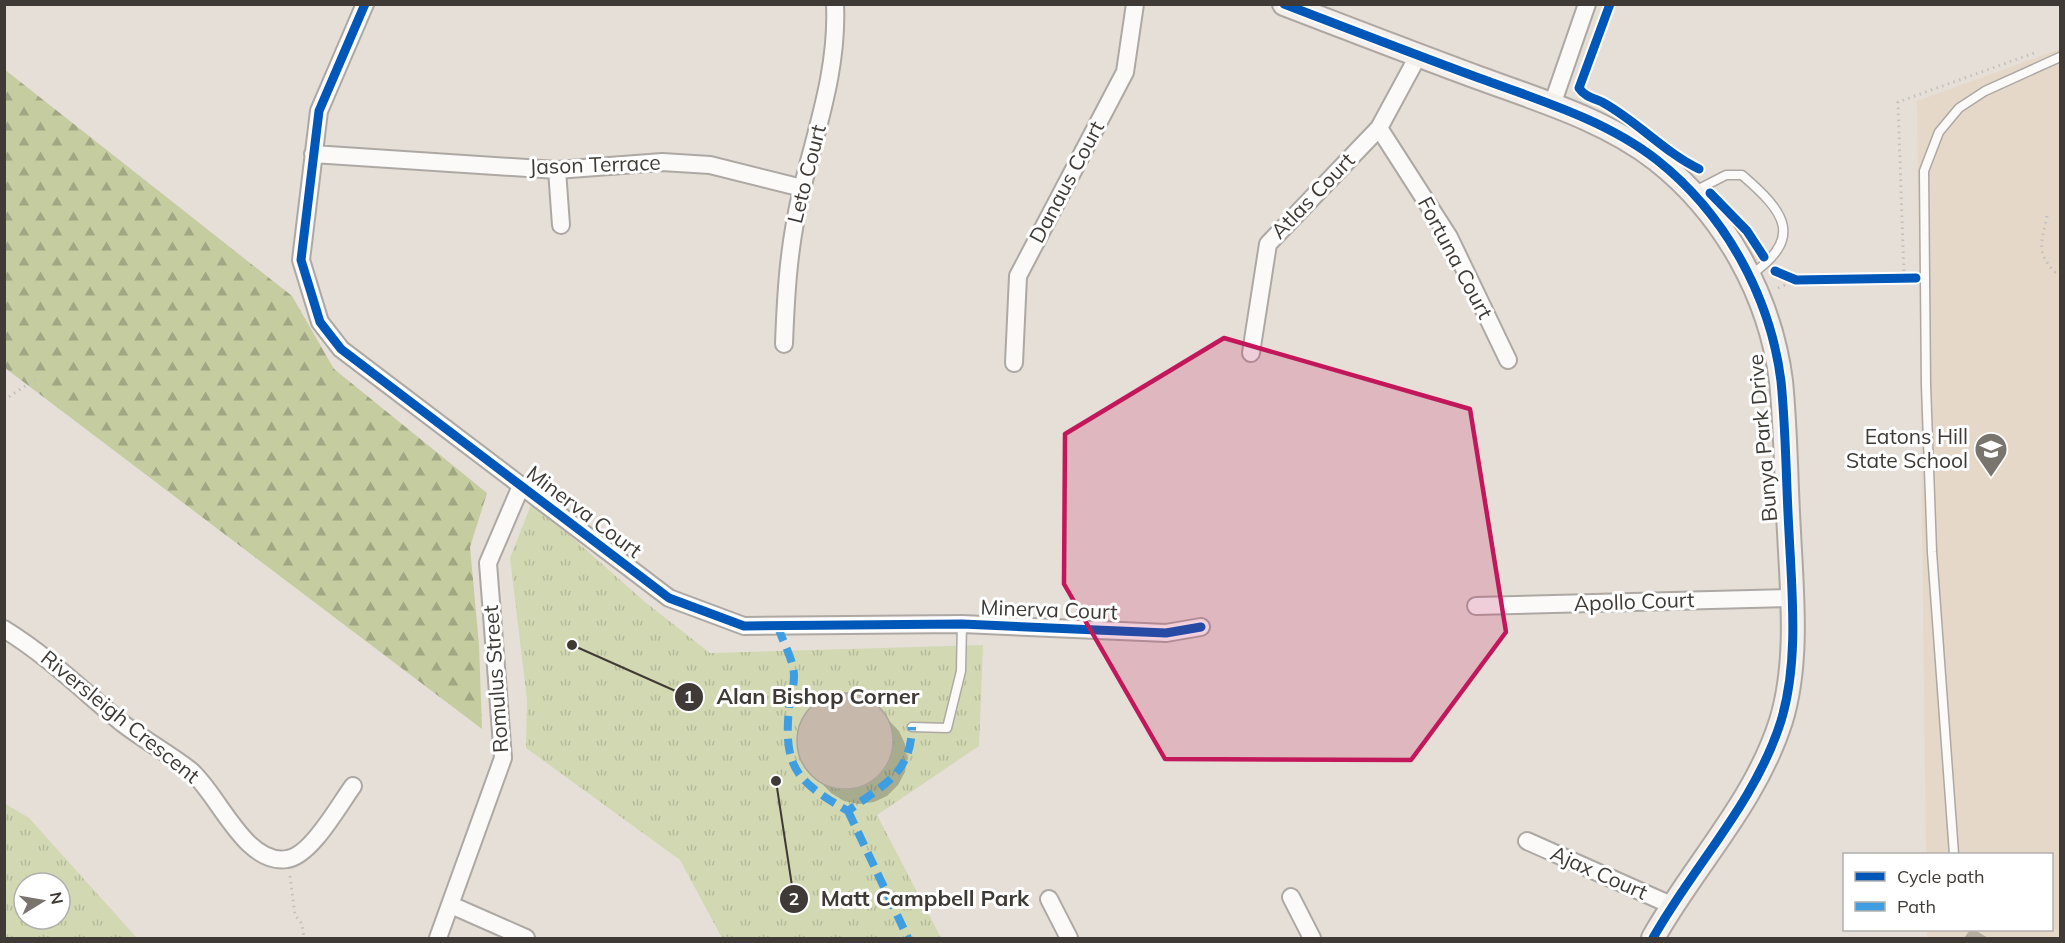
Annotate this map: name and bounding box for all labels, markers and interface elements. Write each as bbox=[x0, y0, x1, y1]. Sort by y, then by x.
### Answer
street label: Danaus Court bbox=[1023, 116, 1109, 247]
street label: Leto Court bbox=[781, 122, 831, 226]
street label: Atlas Court bbox=[1265, 147, 1360, 244]
street label: Jason Terrace bbox=[529, 149, 661, 179]
street label: Fortuna Court bbox=[1413, 192, 1499, 323]
street label: Bunya Park Drive bbox=[1742, 353, 1782, 523]
place label: Eatons Hill State School bbox=[1846, 423, 1968, 473]
school or university icon: Eatons Hill State School bbox=[1973, 431, 2009, 478]
street label: Minerva Court bbox=[522, 460, 647, 563]
street label: Apollo Court bbox=[1573, 586, 1695, 616]
street label: Minerva Court bbox=[980, 594, 1118, 624]
street label: Romulus Street bbox=[477, 604, 513, 754]
street label: Riversleigh Crescent bbox=[36, 644, 205, 788]
callout: Alan Bishop Corner bbox=[674, 677, 931, 717]
text: Alan Bishop Corner bbox=[716, 682, 920, 710]
text: 1 bbox=[684, 685, 694, 708]
street label: Ajax Court bbox=[1547, 839, 1652, 905]
legend bbox=[1843, 853, 2053, 931]
text: Cycle path bbox=[1897, 865, 1984, 888]
north arrow bbox=[12, 871, 72, 931]
callout: Matt Campbell Park bbox=[779, 879, 1042, 919]
text: Matt Campbell Park bbox=[821, 884, 1030, 912]
text: 2 bbox=[789, 887, 799, 910]
text: N bbox=[46, 890, 68, 906]
text: Path bbox=[1897, 895, 1936, 918]

